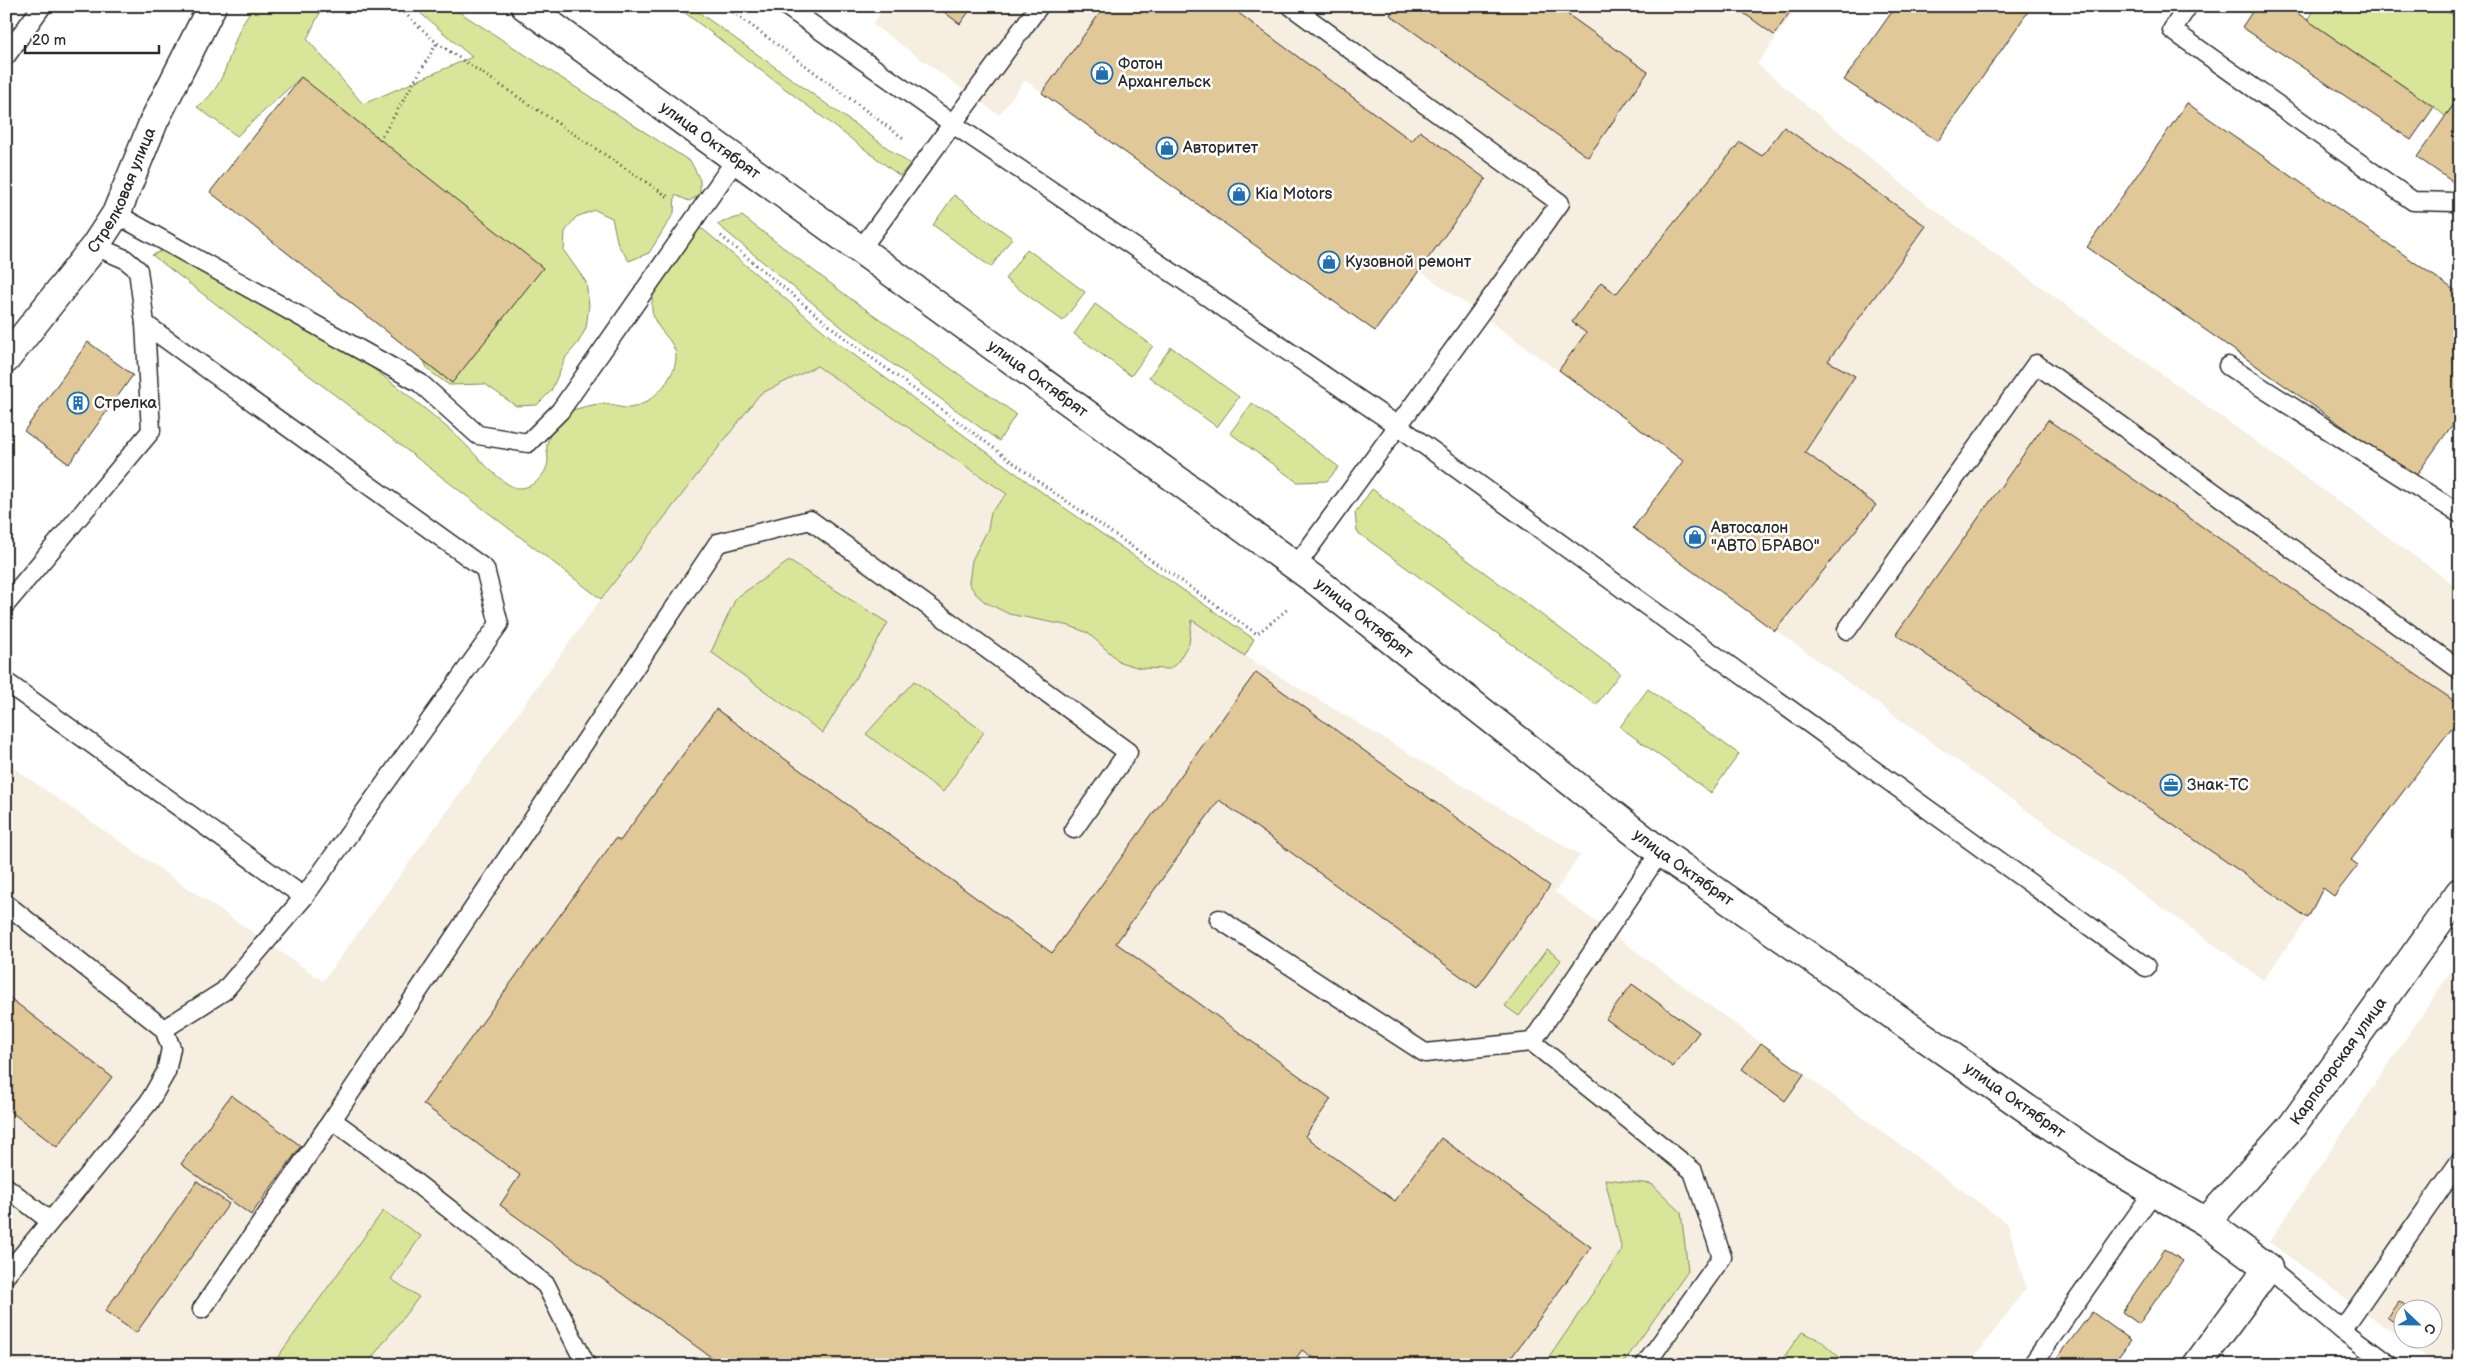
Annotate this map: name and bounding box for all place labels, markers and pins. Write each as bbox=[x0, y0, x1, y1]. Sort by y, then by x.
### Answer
place label: Фотон Архангельск bbox=[1117, 55, 1211, 92]
shop icon: Фотон Архангельск bbox=[1090, 61, 1114, 85]
shop icon: Авторитет bbox=[1155, 136, 1179, 160]
place label: Авторитет bbox=[1182, 139, 1259, 158]
shop icon: Kia Motors bbox=[1227, 182, 1251, 206]
place label: Kia Motors bbox=[1255, 185, 1332, 204]
shop icon: Кузовной ремонт bbox=[1317, 250, 1341, 274]
place label: Кузовной ремонт bbox=[1345, 253, 1472, 272]
building icon: Стрелка bbox=[66, 391, 90, 415]
place label: Стрелка bbox=[94, 394, 158, 413]
place label: Автосалон "АВТО БРАВО" bbox=[1710, 519, 1820, 556]
shop icon: Автосалон "АВТО БРАВО" bbox=[1683, 525, 1707, 549]
office icon: Знак-ТС bbox=[2159, 773, 2183, 797]
place label: Знак-ТС bbox=[2187, 776, 2249, 795]

